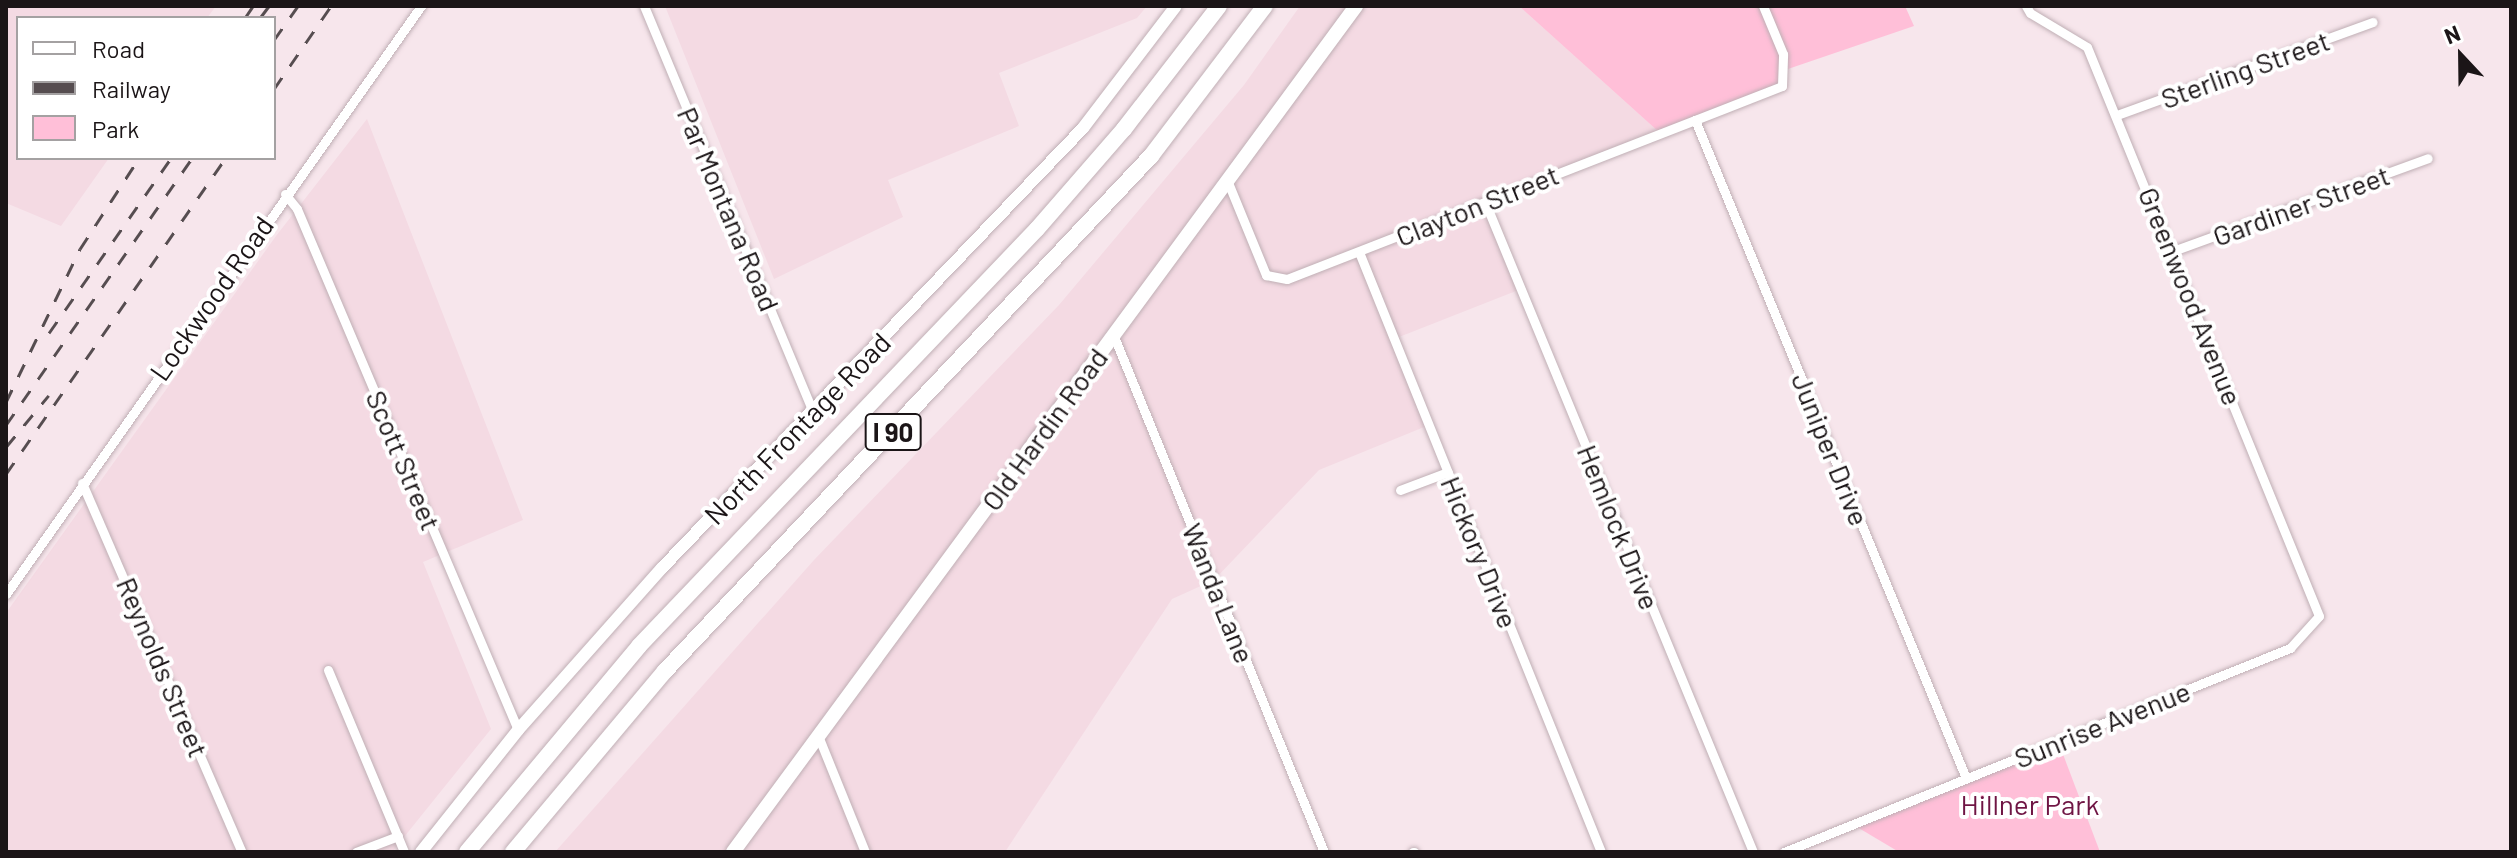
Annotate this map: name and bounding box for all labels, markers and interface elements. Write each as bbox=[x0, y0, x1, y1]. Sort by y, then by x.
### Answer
legend bbox=[16, 16, 276, 160]
north arrow bbox=[2421, 16, 2501, 96]
text: N bbox=[2440, 19, 2464, 49]
street label: Sterling Street bbox=[2156, 23, 2334, 115]
text: Road bbox=[92, 34, 145, 63]
text: Railway bbox=[92, 74, 171, 103]
street label: Par Montana Road bbox=[671, 102, 787, 316]
text: Park bbox=[92, 114, 139, 143]
street label: Clayton Street bbox=[1391, 157, 1563, 253]
street label: Gardiner Street bbox=[2208, 157, 2394, 253]
street label: Greenwood Avenue bbox=[2132, 182, 2250, 410]
street label: Lockwood Road bbox=[142, 209, 280, 387]
street label: North Frontage Road bbox=[697, 325, 897, 531]
street label: Old Hardin Road bbox=[974, 341, 1114, 517]
street label: Juniper Drive bbox=[1785, 368, 1877, 530]
street label: Scott Street bbox=[360, 385, 448, 535]
road number: I 90 bbox=[863, 410, 923, 454]
street label: Hemlock Drive bbox=[1571, 440, 1667, 614]
street label: Hickory Drive bbox=[1434, 471, 1526, 633]
street label: Wanda Lane bbox=[1176, 518, 1262, 668]
street label: Reynolds Street bbox=[110, 572, 216, 762]
street label: Sunrise Avenue bbox=[2009, 673, 2195, 775]
park label: Hillner Park bbox=[1961, 787, 2099, 821]

